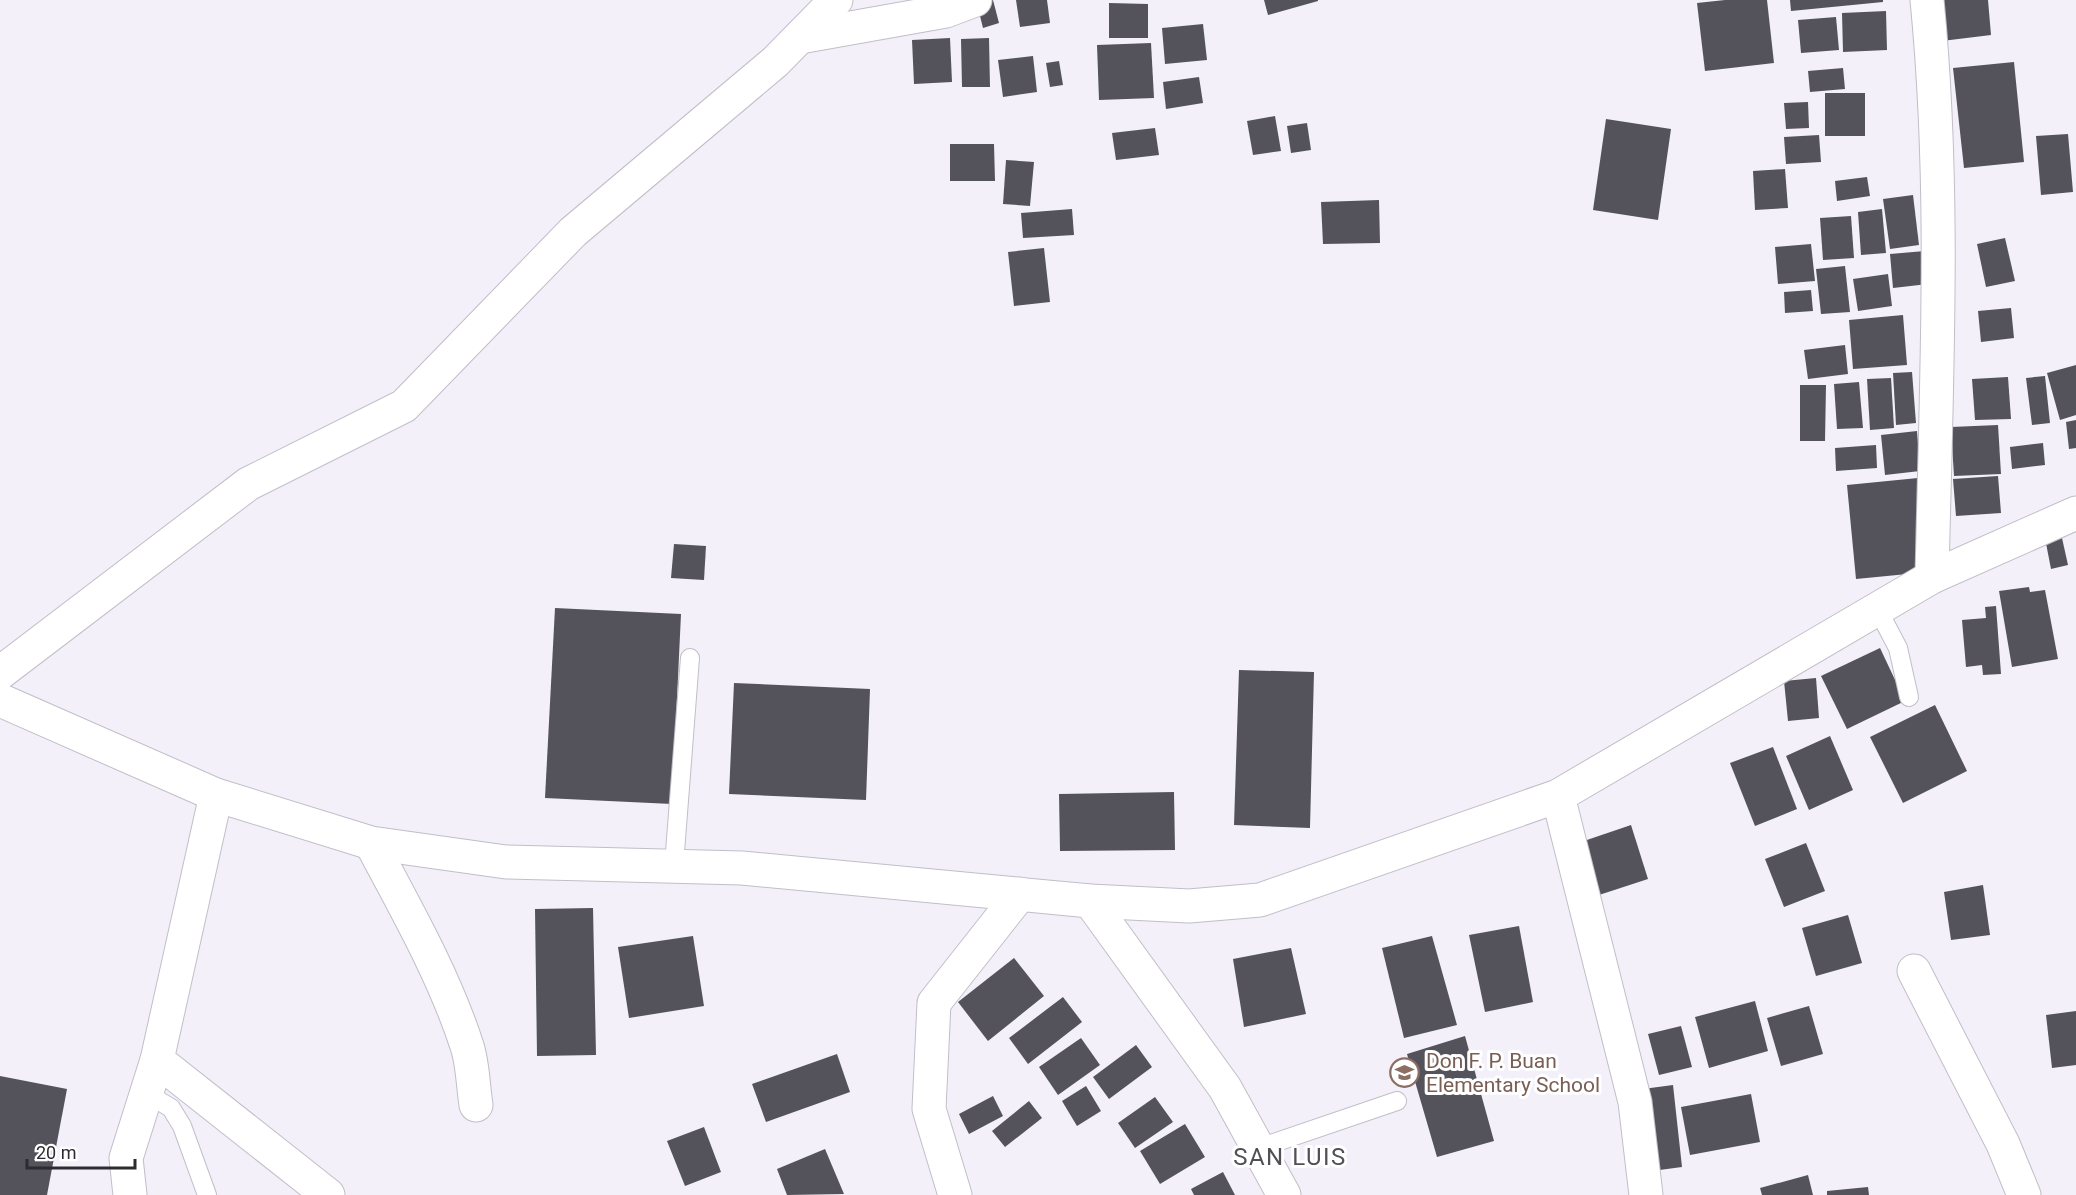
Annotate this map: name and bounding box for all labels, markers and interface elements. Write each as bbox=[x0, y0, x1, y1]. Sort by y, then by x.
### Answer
place label: Don F. P. Buan Elementary School bbox=[1426, 1049, 1600, 1097]
school or university icon: Don F. P. Buan Elementary School bbox=[1389, 1057, 1421, 1089]
scale bar bbox=[27, 1132, 135, 1170]
text: 20 m bbox=[36, 1142, 76, 1163]
district label: SAN LUIS bbox=[1233, 1143, 1347, 1171]

